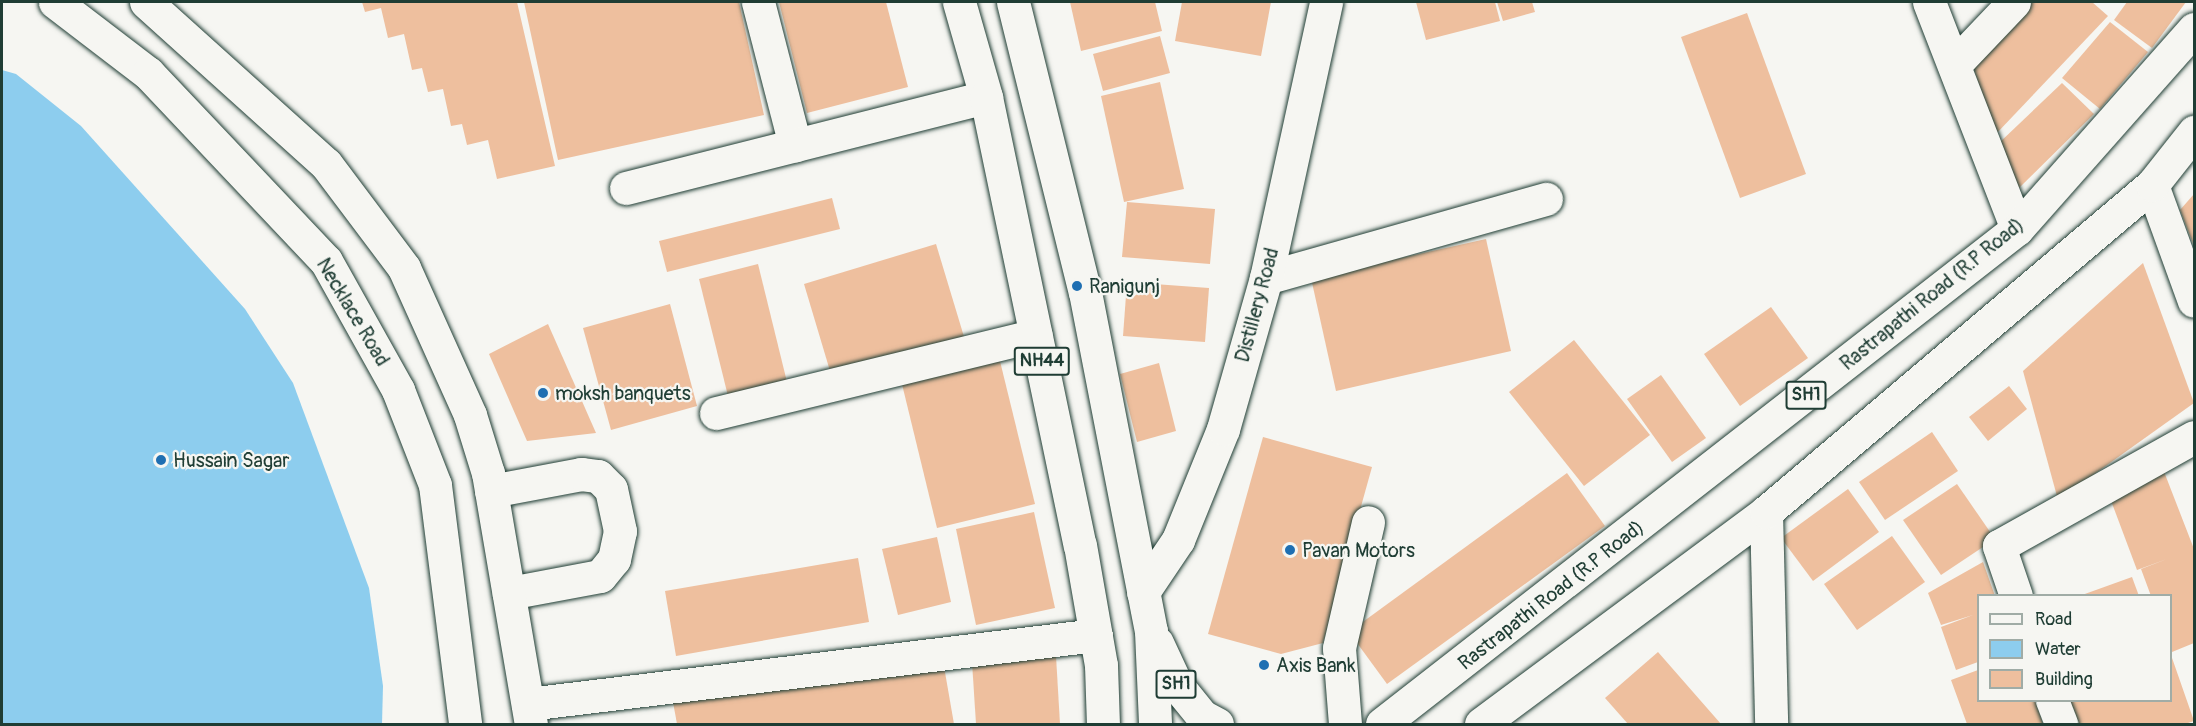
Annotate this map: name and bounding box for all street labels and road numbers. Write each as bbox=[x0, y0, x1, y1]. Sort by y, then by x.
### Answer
street label: Rastrapathi Road (R.P Road) bbox=[1835, 213, 2029, 375]
street label: Distillery Road bbox=[1230, 245, 1284, 365]
street label: Necklace Road bbox=[311, 254, 395, 370]
road number: NH44 bbox=[1014, 346, 1070, 376]
road number: SH1 bbox=[1785, 380, 1827, 410]
street label: Rastrapathi Road (R.P Road) bbox=[1453, 515, 1649, 675]
road number: SH1 bbox=[1155, 669, 1197, 699]

